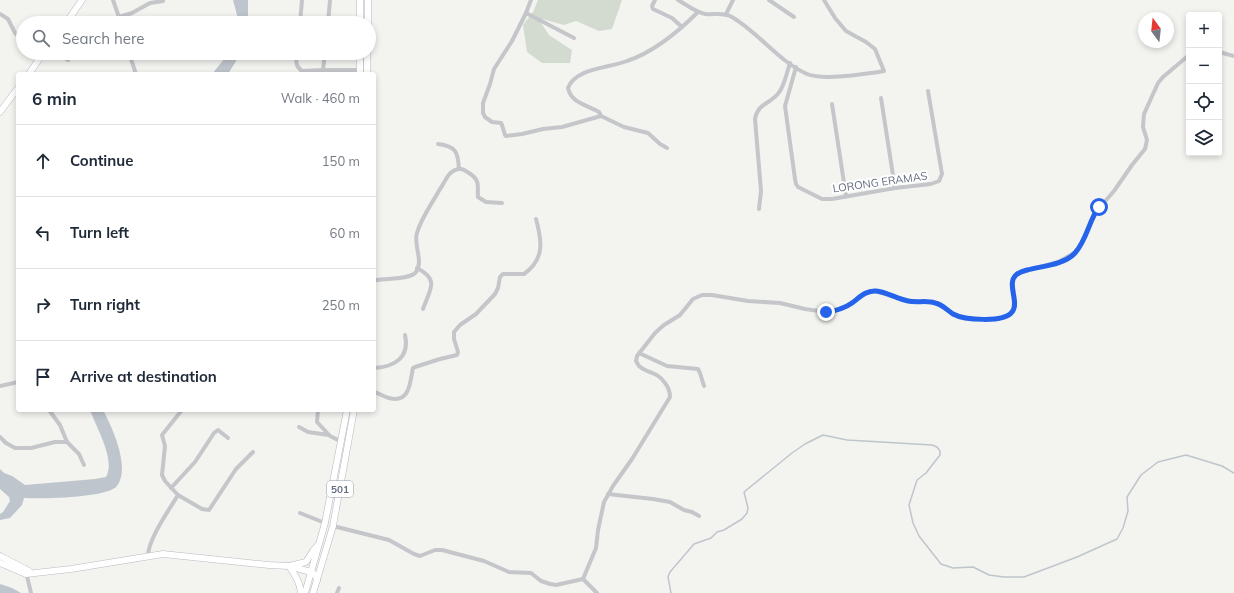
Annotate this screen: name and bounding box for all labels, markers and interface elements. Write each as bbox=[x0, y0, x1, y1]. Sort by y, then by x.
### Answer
north arrow bbox=[1138, 12, 1174, 48]
map controls bbox=[1186, 12, 1222, 156]
button: + bbox=[1186, 12, 1222, 48]
search box bbox=[16, 16, 376, 60]
icon: search bbox=[30, 27, 52, 49]
text: Search here bbox=[62, 29, 144, 48]
button: − bbox=[1186, 48, 1222, 84]
button: locate bbox=[1186, 84, 1222, 120]
text: 6 min bbox=[32, 88, 77, 109]
text: Walk · 460 m bbox=[281, 90, 360, 106]
button: layers bbox=[1186, 120, 1222, 156]
icon: ahead bbox=[32, 150, 54, 172]
text: Continue bbox=[70, 151, 133, 170]
text: 150 m bbox=[322, 153, 360, 169]
street label: LORONG ERAMAS bbox=[832, 168, 928, 196]
route start bbox=[1090, 198, 1108, 216]
icon: left bbox=[32, 222, 54, 244]
text: Turn left bbox=[70, 223, 129, 242]
text: 60 m bbox=[330, 225, 360, 241]
icon: right bbox=[32, 294, 54, 316]
text: Turn right bbox=[70, 295, 140, 314]
text: 250 m bbox=[322, 297, 360, 313]
route end bbox=[817, 303, 835, 321]
icon: arrive bbox=[32, 366, 54, 388]
text: Arrive at destination bbox=[70, 367, 217, 386]
road number: 501 bbox=[327, 481, 353, 497]

